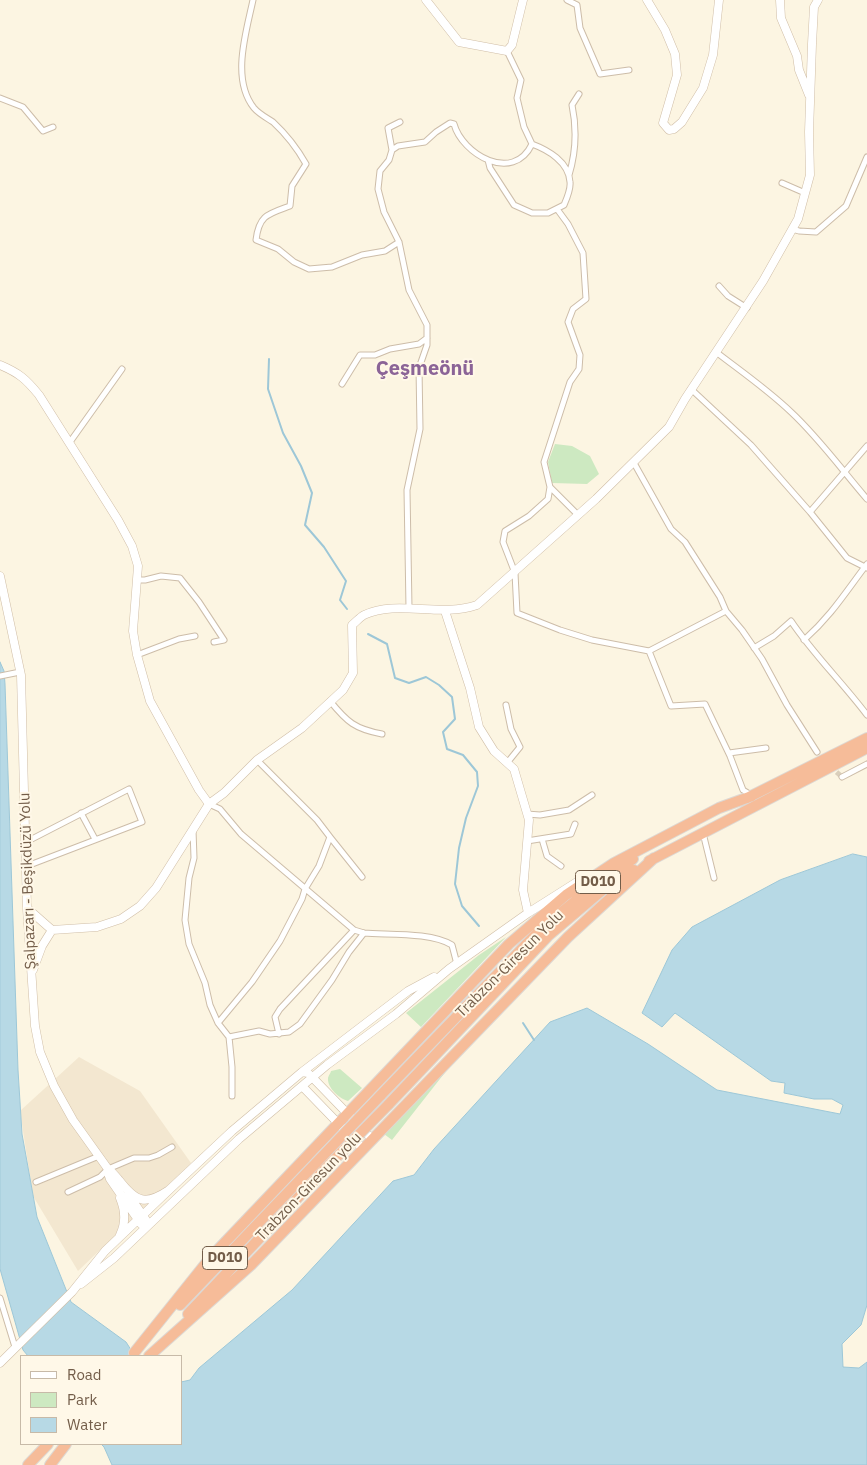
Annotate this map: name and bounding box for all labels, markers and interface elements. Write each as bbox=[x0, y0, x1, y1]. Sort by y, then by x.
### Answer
district label: Çeşmeönü bbox=[376, 357, 474, 381]
street label: Şalpazarı - Beşikdüzü Yolu bbox=[16, 792, 40, 970]
road number: D010 bbox=[576, 870, 620, 894]
street label: Trabzon-Giresun Yolu bbox=[452, 906, 568, 1022]
street label: Trabzon-Giresun yolu bbox=[252, 1129, 366, 1245]
road number: D010 bbox=[202, 1246, 248, 1270]
legend bbox=[20, 1355, 182, 1445]
text: Road bbox=[67, 1365, 102, 1384]
text: Park bbox=[67, 1390, 97, 1409]
text: Water bbox=[67, 1415, 107, 1434]

